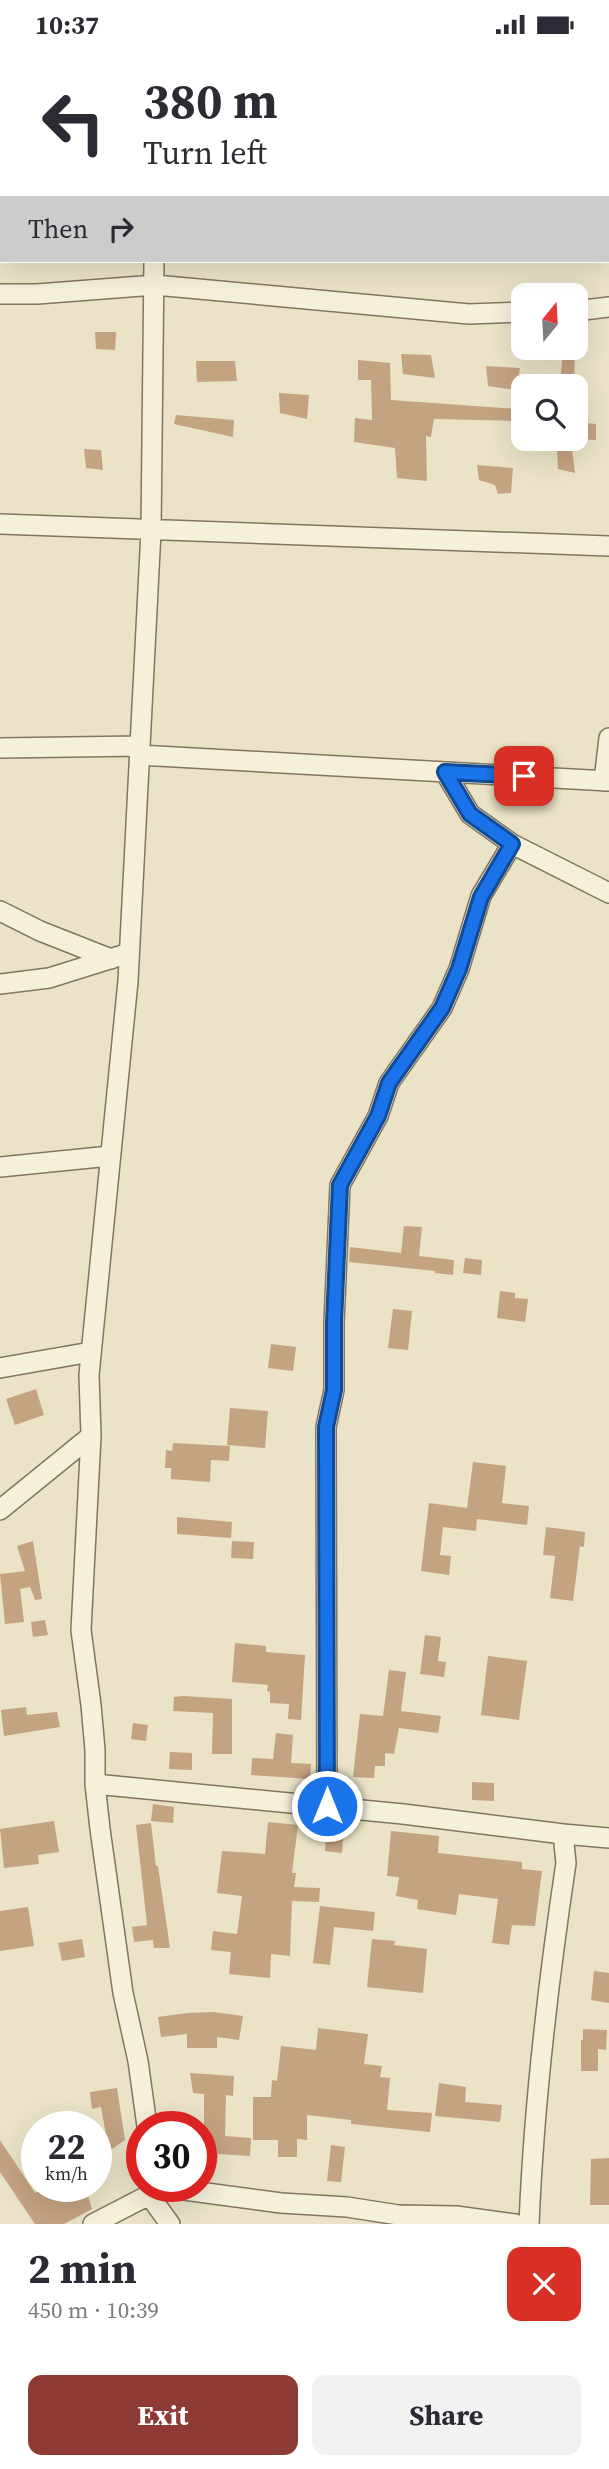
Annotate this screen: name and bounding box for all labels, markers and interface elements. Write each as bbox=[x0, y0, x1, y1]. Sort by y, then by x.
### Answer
text: 10:37 bbox=[35, 7, 99, 43]
text: 380 m bbox=[143, 67, 278, 134]
icon: left bbox=[28, 77, 119, 168]
text: Turn left bbox=[143, 131, 267, 175]
icon: right bbox=[102, 210, 140, 248]
text: Then bbox=[28, 211, 88, 247]
north arrow bbox=[511, 283, 588, 361]
map controls bbox=[511, 283, 588, 451]
button: search bbox=[511, 374, 588, 451]
pin bbox=[494, 746, 554, 806]
icon: arrive bbox=[505, 757, 543, 795]
position arrow bbox=[290, 1769, 364, 1843]
speed limit sign: 30 bbox=[126, 2111, 217, 2202]
text: 22 bbox=[48, 2123, 85, 2171]
text: km/h bbox=[45, 2161, 88, 2186]
text: 2 min bbox=[28, 2239, 137, 2297]
button: close bbox=[507, 2247, 581, 2321]
text: 450 m · 10:39 bbox=[28, 2294, 159, 2326]
button: Exit bbox=[28, 2375, 298, 2455]
button: Share bbox=[312, 2375, 581, 2455]

